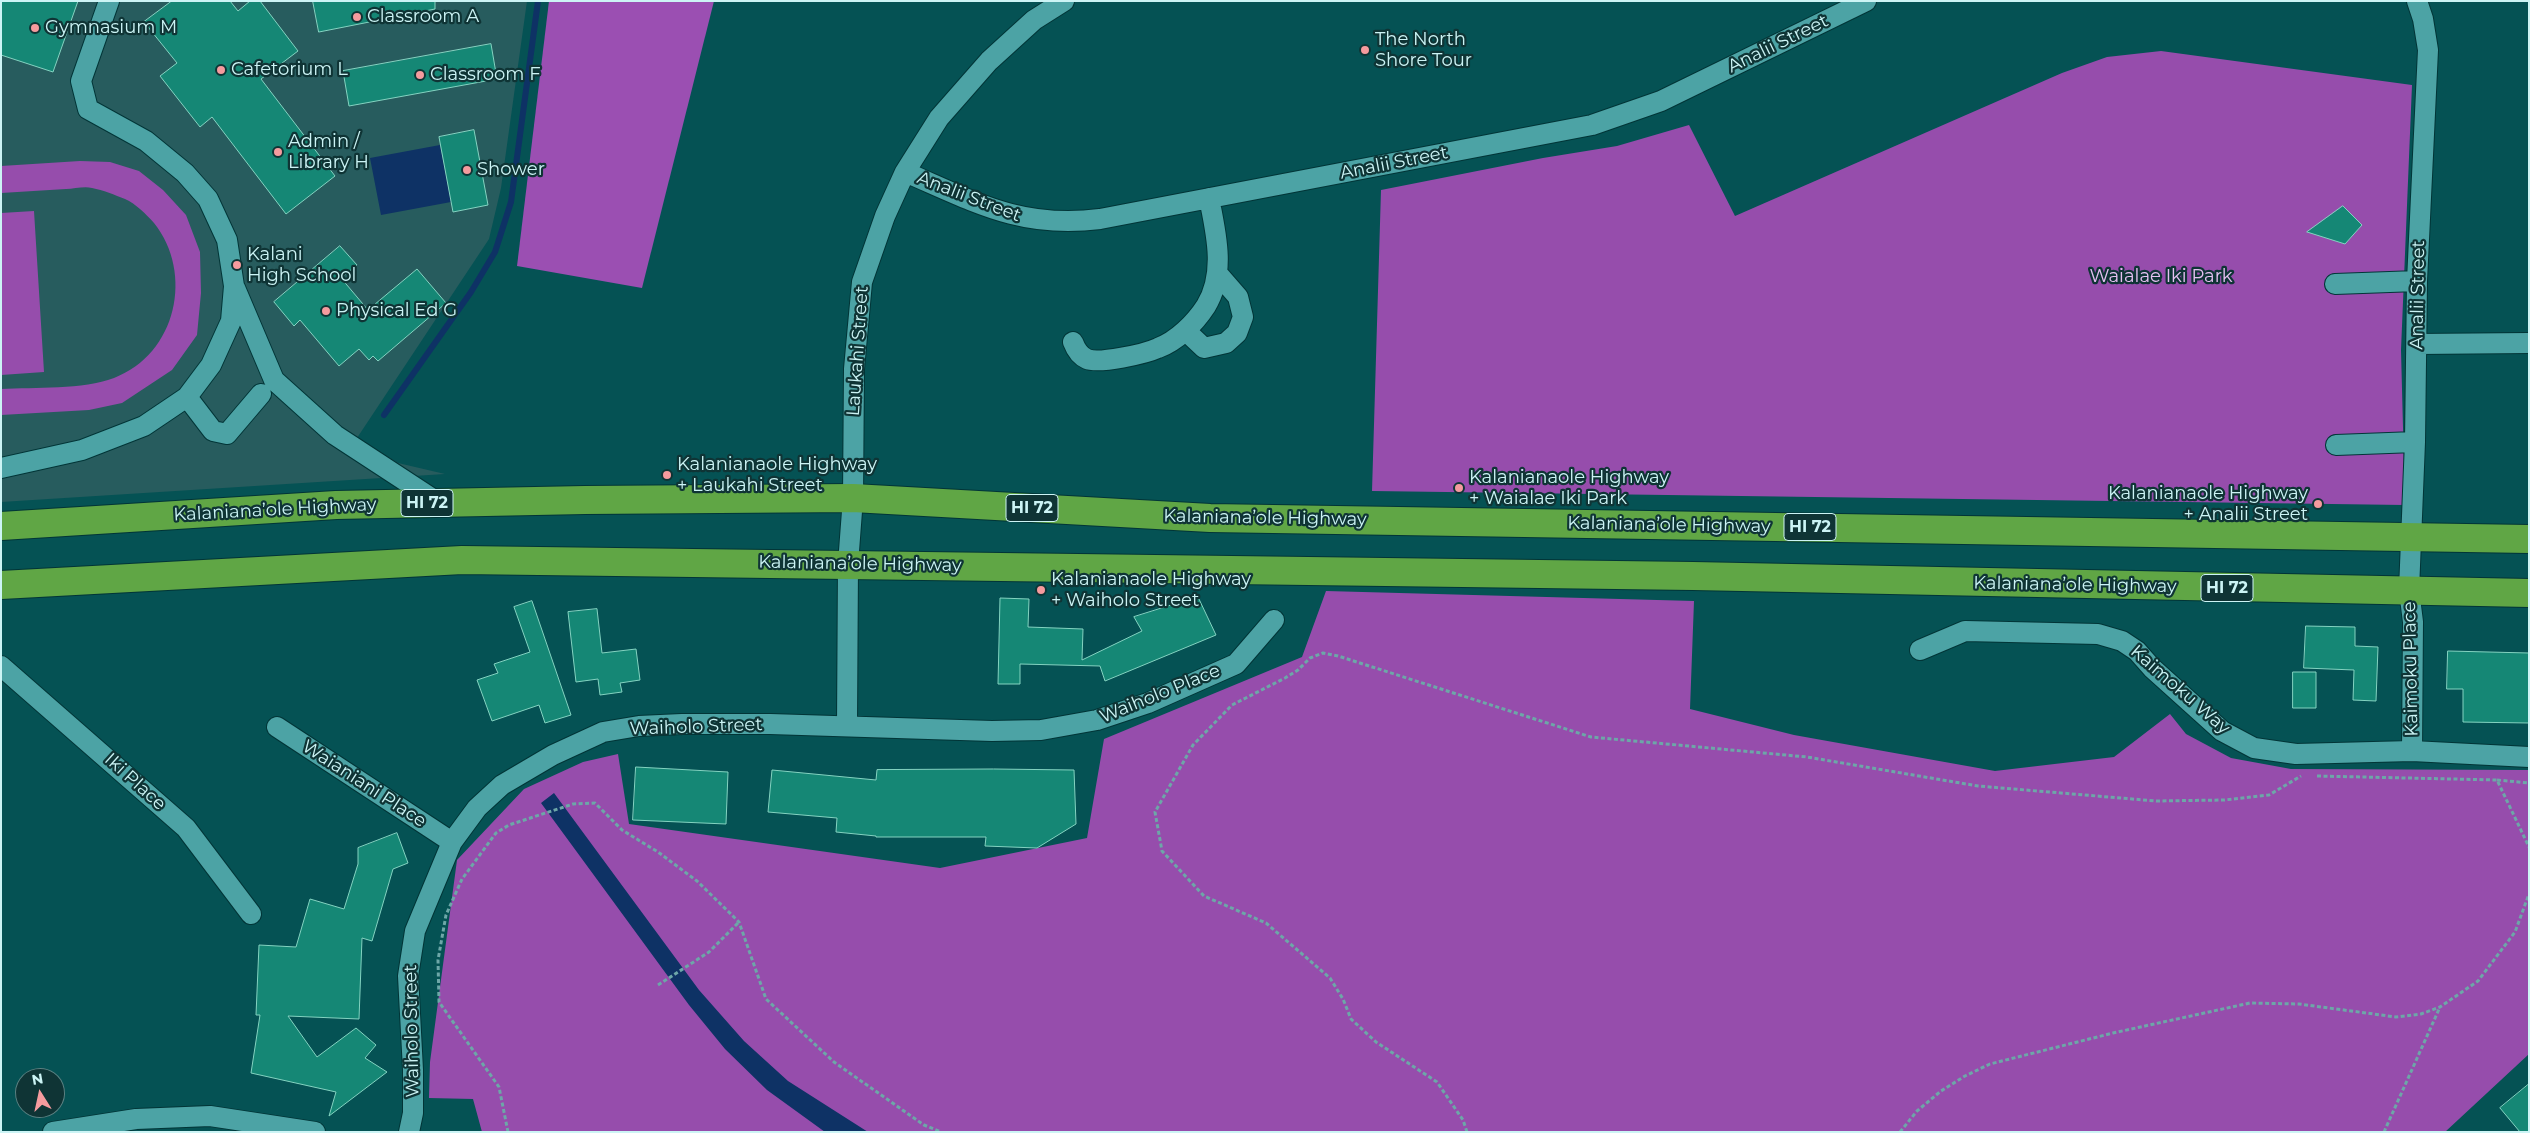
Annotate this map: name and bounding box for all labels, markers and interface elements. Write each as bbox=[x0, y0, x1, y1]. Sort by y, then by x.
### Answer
place label: Classroom A bbox=[367, 6, 479, 28]
street label: Analii Street bbox=[1724, 10, 1832, 78]
marker: Classroom A bbox=[351, 11, 363, 23]
place label: Gymnasium M bbox=[45, 17, 177, 39]
marker: Gymnasium M bbox=[29, 22, 41, 34]
place label: The North Shore Tour bbox=[1375, 29, 1472, 72]
marker: The North Shore Tour bbox=[1359, 44, 1371, 56]
place label: Cafetorium L bbox=[231, 59, 348, 81]
marker: Cafetorium L bbox=[215, 64, 227, 76]
place label: Classroom F bbox=[430, 64, 541, 86]
marker: Classroom F bbox=[414, 69, 426, 81]
place label: Admin / Library H bbox=[288, 131, 369, 173]
street label: Analii Street bbox=[1338, 142, 1450, 184]
marker: Admin / Library H bbox=[272, 146, 284, 158]
place label: Shower bbox=[477, 159, 545, 181]
marker: Shower bbox=[461, 164, 473, 176]
street label: Analii Street bbox=[914, 167, 1024, 227]
street label: Analii Street bbox=[2406, 240, 2430, 350]
place label: Kalani High School bbox=[247, 244, 356, 286]
marker: Kalani High School bbox=[231, 259, 243, 271]
park label: Waialae Iki Park bbox=[2089, 266, 2233, 288]
street label: Laukahi Street bbox=[843, 285, 873, 417]
place label: Physical Ed G bbox=[336, 300, 457, 322]
marker: Physical Ed G bbox=[320, 305, 332, 317]
place label: Kalanianaole Highway + Laukahi Street bbox=[677, 454, 877, 496]
place label: Kalanianaole Highway + Waialae Iki Park bbox=[1469, 467, 1669, 509]
marker: Kalanianaole Highway + Laukahi Street bbox=[661, 469, 673, 481]
marker: Kalanianaole Highway + Waialae Iki Park bbox=[1453, 482, 1465, 494]
place label: Kalanianaole Highway + Analii Street bbox=[2108, 483, 2308, 526]
road number: HI 72 bbox=[401, 489, 453, 516]
street label: Kalaniana’ole Highway bbox=[173, 494, 377, 526]
road number: HI 72 bbox=[1006, 494, 1058, 522]
marker: Kalanianaole Highway + Analii Street bbox=[2312, 498, 2324, 510]
street label: Kalaniana’ole Highway bbox=[1163, 505, 1367, 531]
street label: Kalaniana’ole Highway bbox=[1567, 512, 1771, 538]
road number: HI 72 bbox=[1784, 514, 1836, 540]
street label: Kalaniana’ole Highway bbox=[758, 551, 962, 577]
place label: Kalanianaole Highway + Waiholo Street bbox=[1051, 569, 1251, 612]
street label: Kalaniana’ole Highway bbox=[1973, 572, 2177, 598]
road number: HI 72 bbox=[2201, 574, 2253, 602]
marker: Kalanianaole Highway + Waiholo Street bbox=[1035, 584, 1047, 596]
street label: Kaimoku Place bbox=[2399, 601, 2423, 737]
street label: Kaimoku Way bbox=[2126, 641, 2234, 739]
street label: Waiholo Place bbox=[1097, 660, 1223, 728]
street label: Waiholo Street bbox=[629, 714, 763, 740]
street label: Waianiani Place bbox=[298, 736, 430, 832]
street label: Iki Place bbox=[100, 749, 170, 815]
street label: Waiholo Street bbox=[400, 964, 424, 1098]
north arrow bbox=[15, 1068, 65, 1118]
text: N bbox=[30, 1069, 45, 1089]

